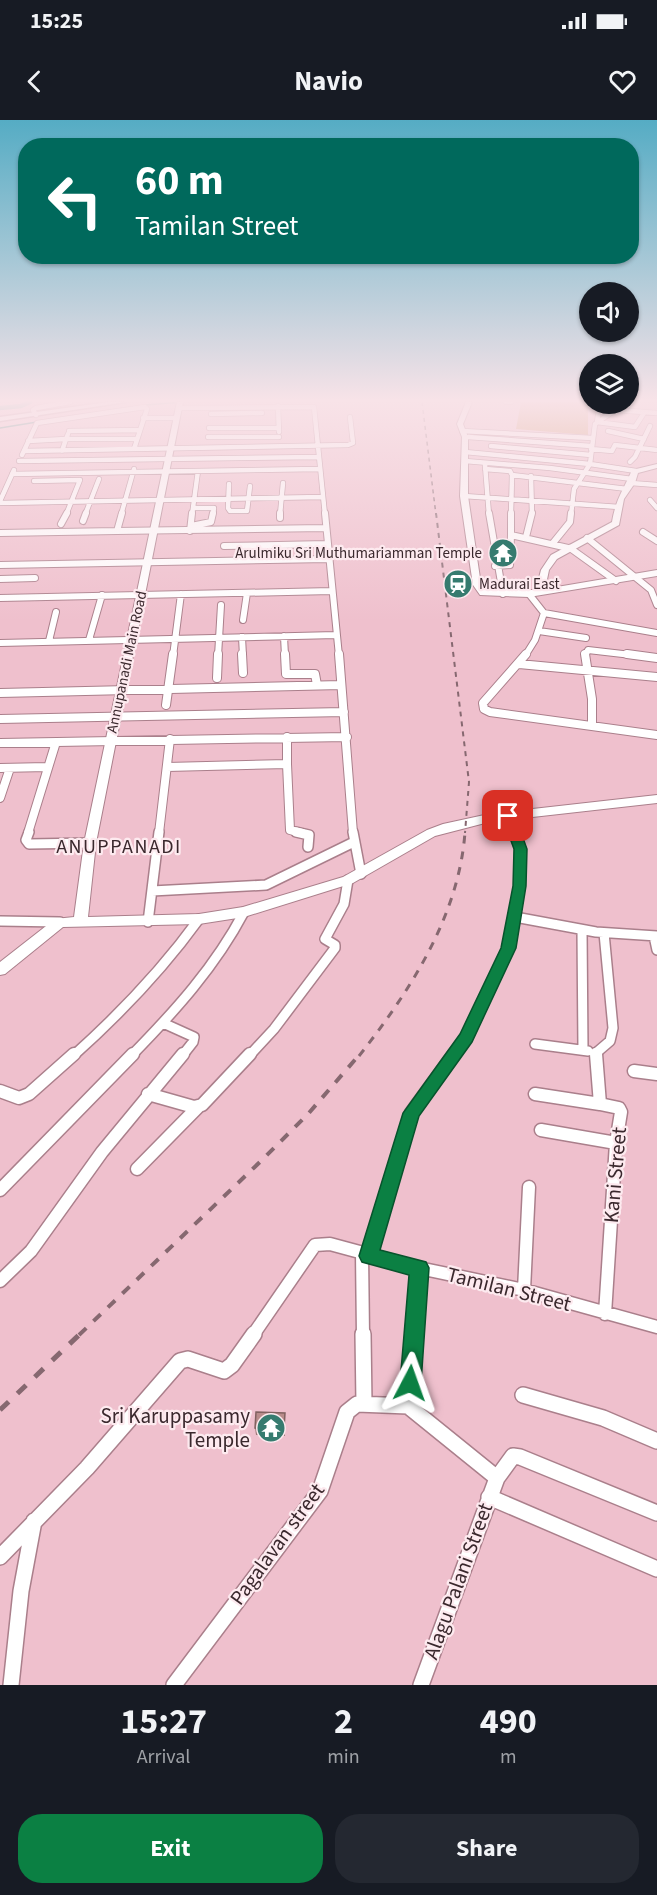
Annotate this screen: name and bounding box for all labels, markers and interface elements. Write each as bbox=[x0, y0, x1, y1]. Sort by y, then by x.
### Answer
text: 15:25 bbox=[30, 5, 83, 37]
text: Navio bbox=[294, 62, 363, 101]
icon: back bbox=[18, 65, 51, 98]
icon: heart bbox=[606, 65, 639, 98]
text: 60 m bbox=[135, 151, 224, 211]
icon: left bbox=[36, 162, 114, 240]
text: Tamilan Street bbox=[135, 207, 298, 246]
map controls bbox=[579, 282, 639, 414]
button: sound bbox=[579, 282, 639, 342]
button: layers bbox=[579, 354, 639, 414]
temple icon: Arulmiku Sri Muthumariamman Temple bbox=[487, 537, 519, 569]
place label: Arulmiku Sri Muthumariamman Temple bbox=[235, 543, 482, 564]
station icon: Madurai East bbox=[442, 568, 474, 600]
place label: Madurai East bbox=[479, 574, 560, 595]
street label: Annupanadi Main Road bbox=[102, 589, 152, 735]
pin bbox=[482, 790, 533, 841]
icon: arrive bbox=[491, 799, 524, 832]
district label: ANUPPANADI bbox=[56, 833, 182, 861]
street label: Kani Street bbox=[596, 1126, 634, 1224]
street label: Tamilan Street bbox=[444, 1259, 574, 1319]
position arrow bbox=[378, 1351, 442, 1415]
place label: Sri Karuppasamy Temple bbox=[100, 1401, 250, 1455]
temple icon: Sri Karuppasamy Temple bbox=[255, 1412, 287, 1444]
street label: Pagalavan street bbox=[222, 1477, 332, 1611]
street label: Alagu Palani Street bbox=[416, 1499, 500, 1663]
text: 15:27 bbox=[120, 1696, 207, 1747]
text: 2 bbox=[334, 1696, 353, 1747]
text: 490 bbox=[480, 1696, 537, 1747]
text: Arrival bbox=[137, 1743, 190, 1771]
text: min bbox=[327, 1743, 360, 1771]
text: m bbox=[500, 1743, 517, 1771]
button: Exit bbox=[18, 1814, 323, 1883]
button: Share bbox=[335, 1814, 639, 1883]

